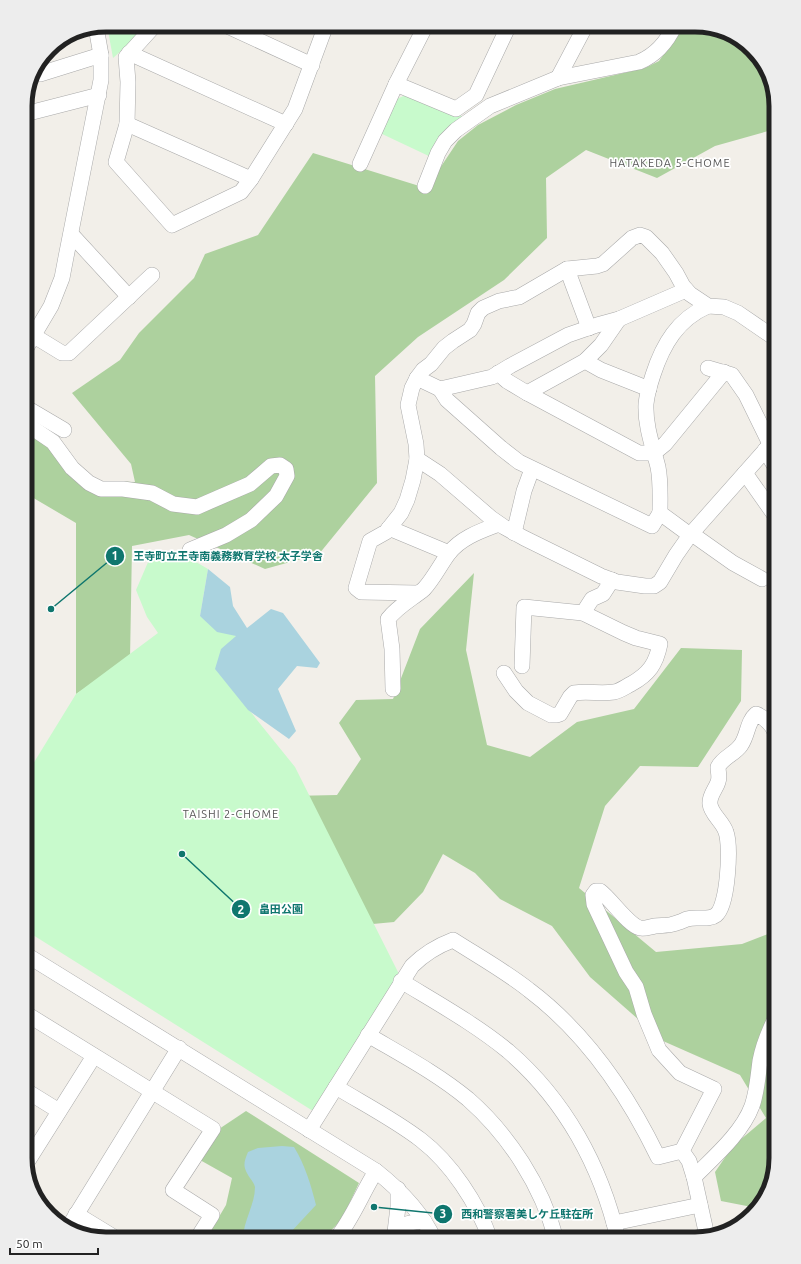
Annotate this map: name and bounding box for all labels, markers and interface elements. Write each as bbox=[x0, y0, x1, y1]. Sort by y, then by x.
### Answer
district label: HATAKEDA 5-CHOME bbox=[609, 157, 731, 169]
callout: 王寺町立王寺南義務教育学校 太子学舎 bbox=[105, 544, 331, 567]
text: 1 bbox=[112, 549, 118, 562]
text: 王寺町立王寺南義務教育学校 太子学舎 bbox=[133, 550, 324, 562]
district label: TAISHI 2-CHOME bbox=[183, 808, 279, 820]
callout: 畠田公園 bbox=[231, 898, 311, 921]
text: 2 bbox=[238, 903, 245, 916]
text: 畠田公園 bbox=[259, 903, 303, 915]
callout: 西和警察署美しケ丘駐在所 bbox=[433, 1202, 601, 1225]
text: 3 bbox=[440, 1207, 446, 1220]
text: 西和警察署美しケ丘駐在所 bbox=[461, 1208, 593, 1220]
scale bar bbox=[10, 1230, 98, 1256]
text: 50 m bbox=[16, 1237, 43, 1250]

